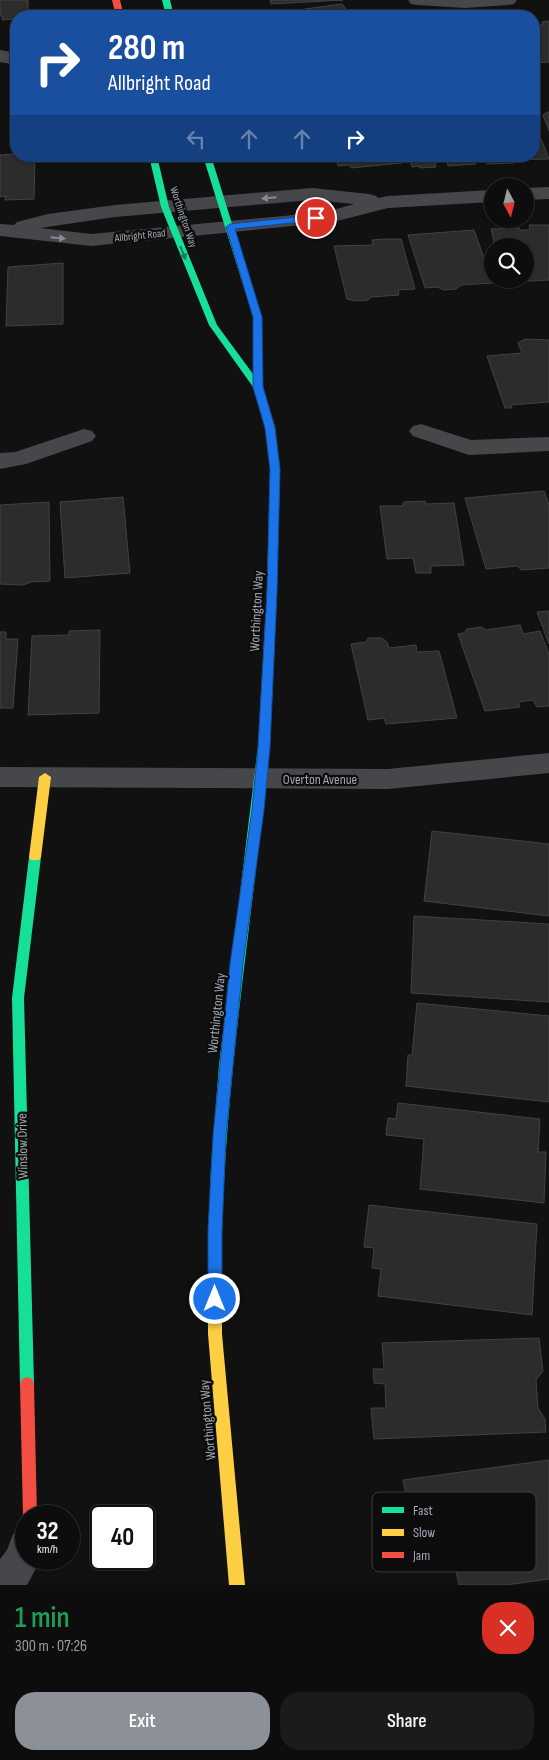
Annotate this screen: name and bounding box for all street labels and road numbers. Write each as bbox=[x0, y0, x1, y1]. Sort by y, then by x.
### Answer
street label: Worthington Way bbox=[167, 185, 200, 250]
street label: Allbright Road bbox=[113, 226, 167, 245]
street label: Worthington Way bbox=[246, 570, 267, 652]
street label: Overton Avenue bbox=[283, 771, 357, 788]
street label: Worthington Way bbox=[204, 971, 229, 1054]
street label: Winslow Drive bbox=[13, 1113, 32, 1179]
street label: Worthington Way bbox=[195, 1378, 219, 1461]

